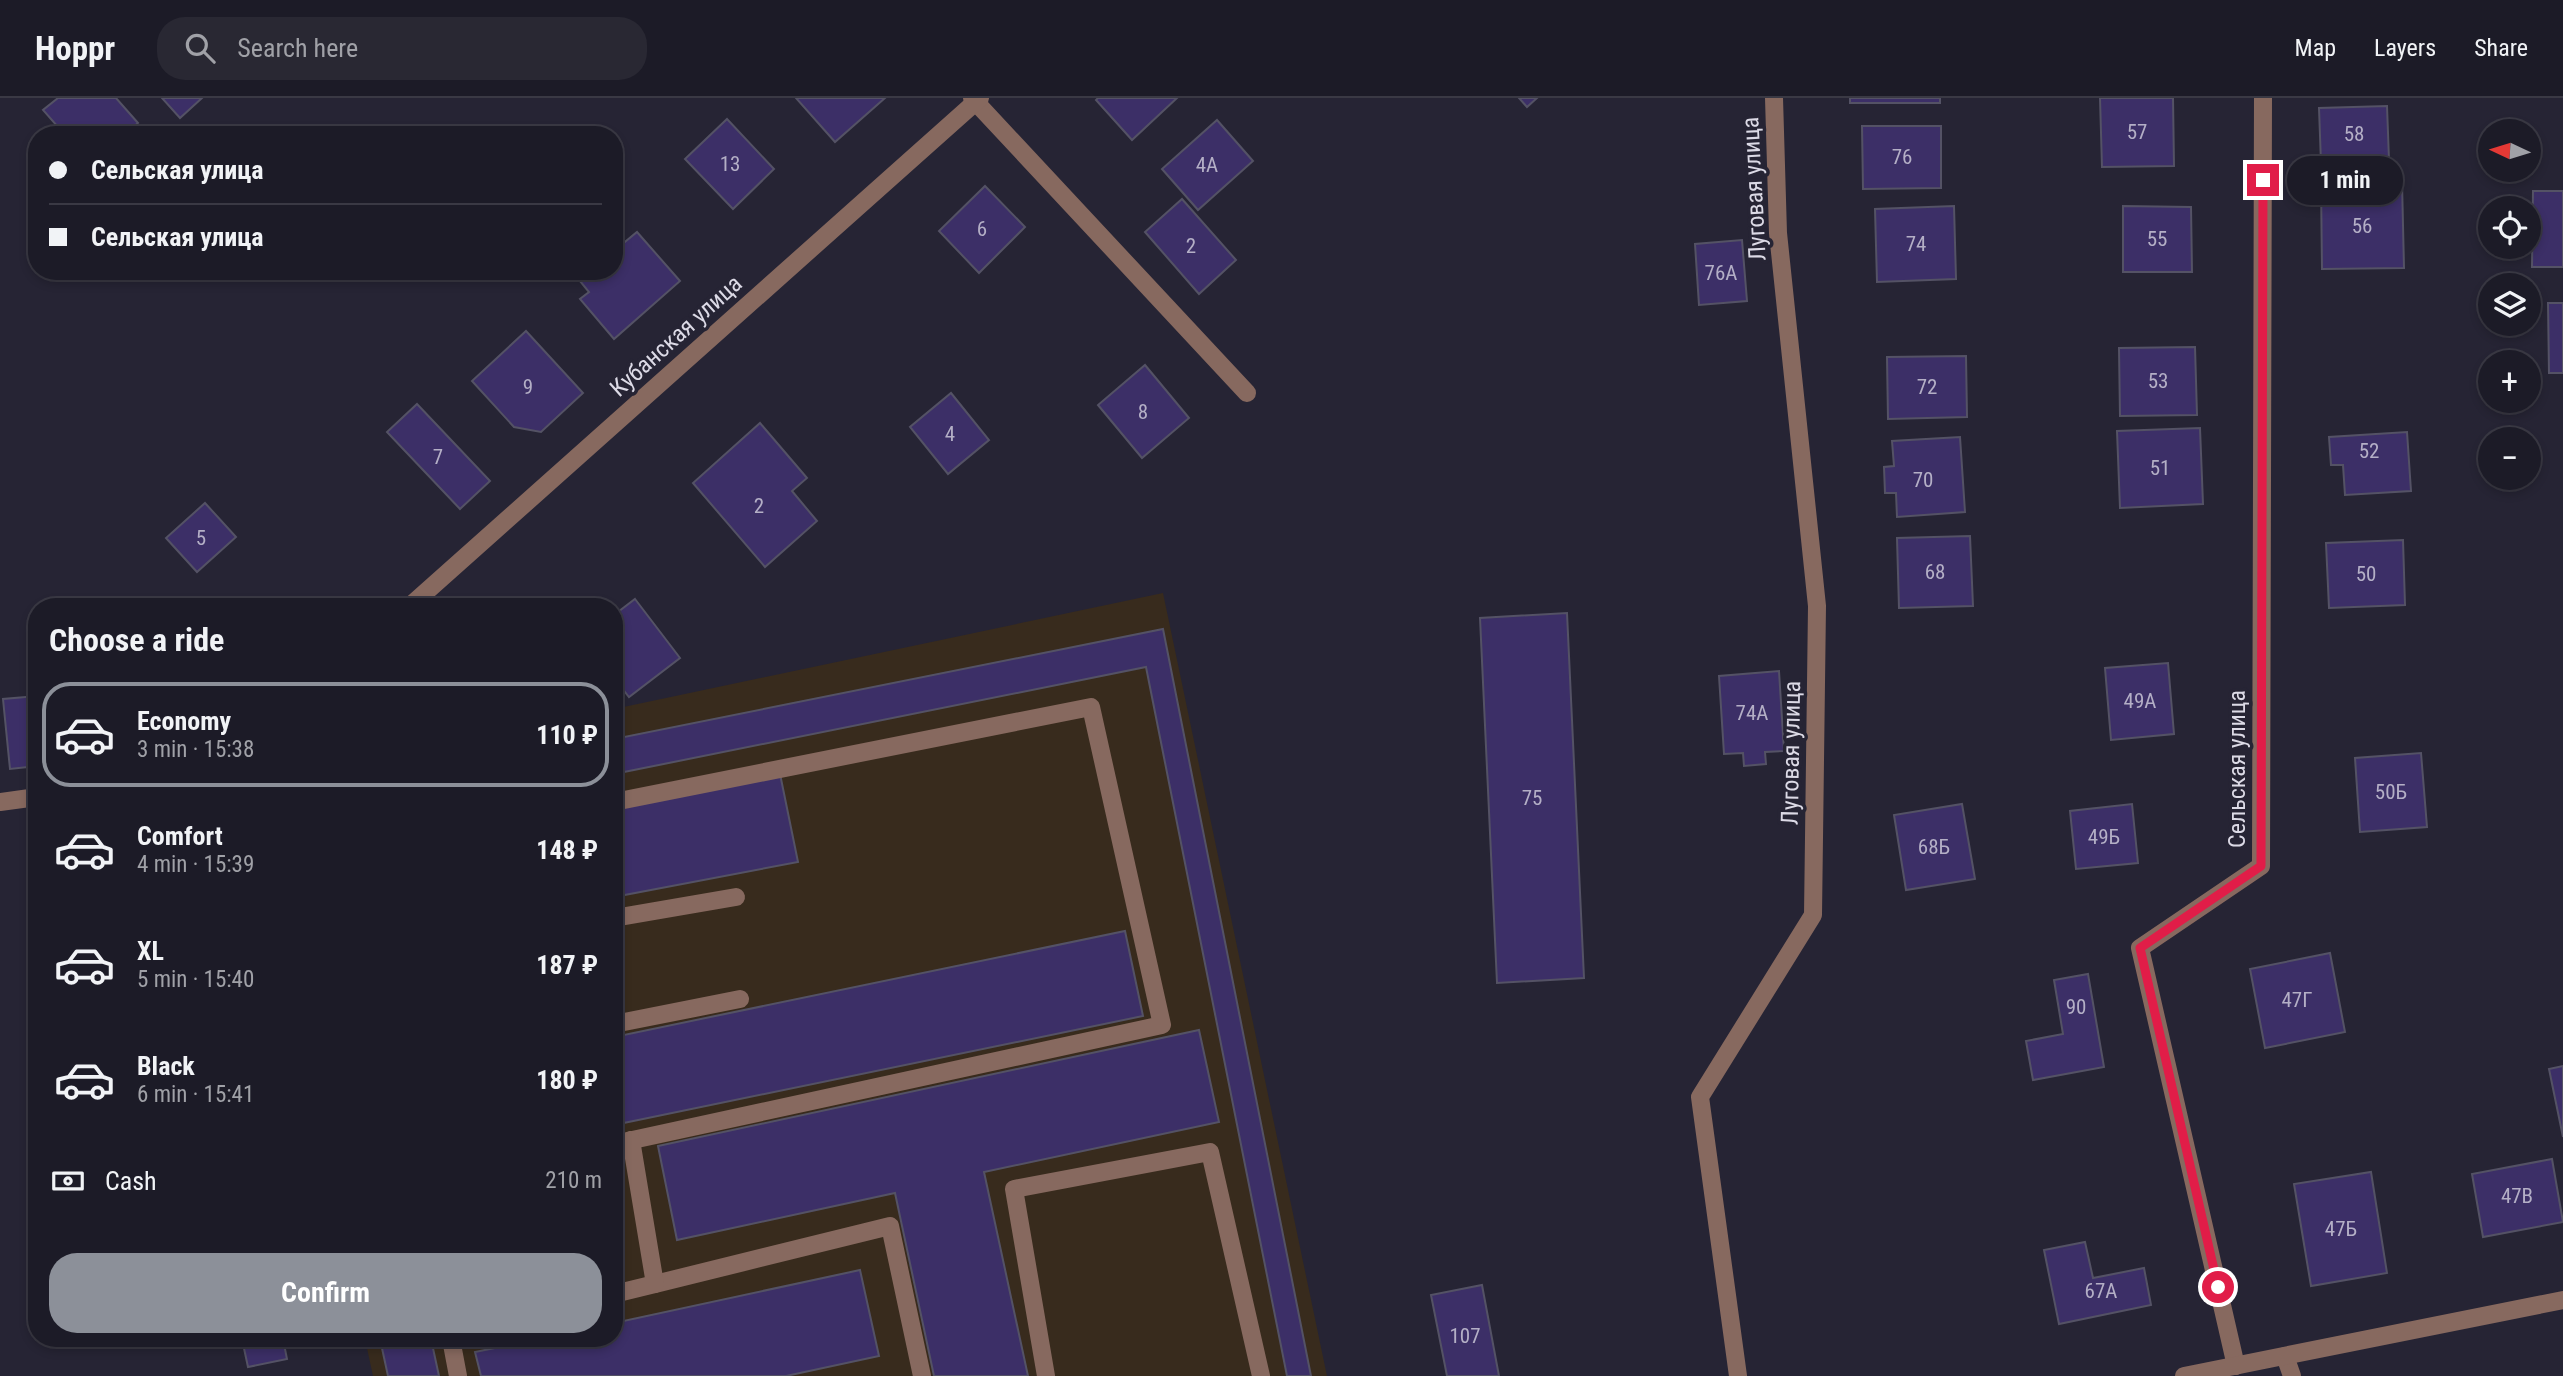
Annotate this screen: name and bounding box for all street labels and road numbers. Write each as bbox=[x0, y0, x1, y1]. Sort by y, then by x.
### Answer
street label: Луговая улица bbox=[1736, 116, 1772, 262]
street label: Кубанская улица bbox=[604, 270, 748, 402]
street label: Луговая улица bbox=[1776, 681, 1806, 825]
street label: Сельская улица bbox=[2223, 690, 2251, 848]

